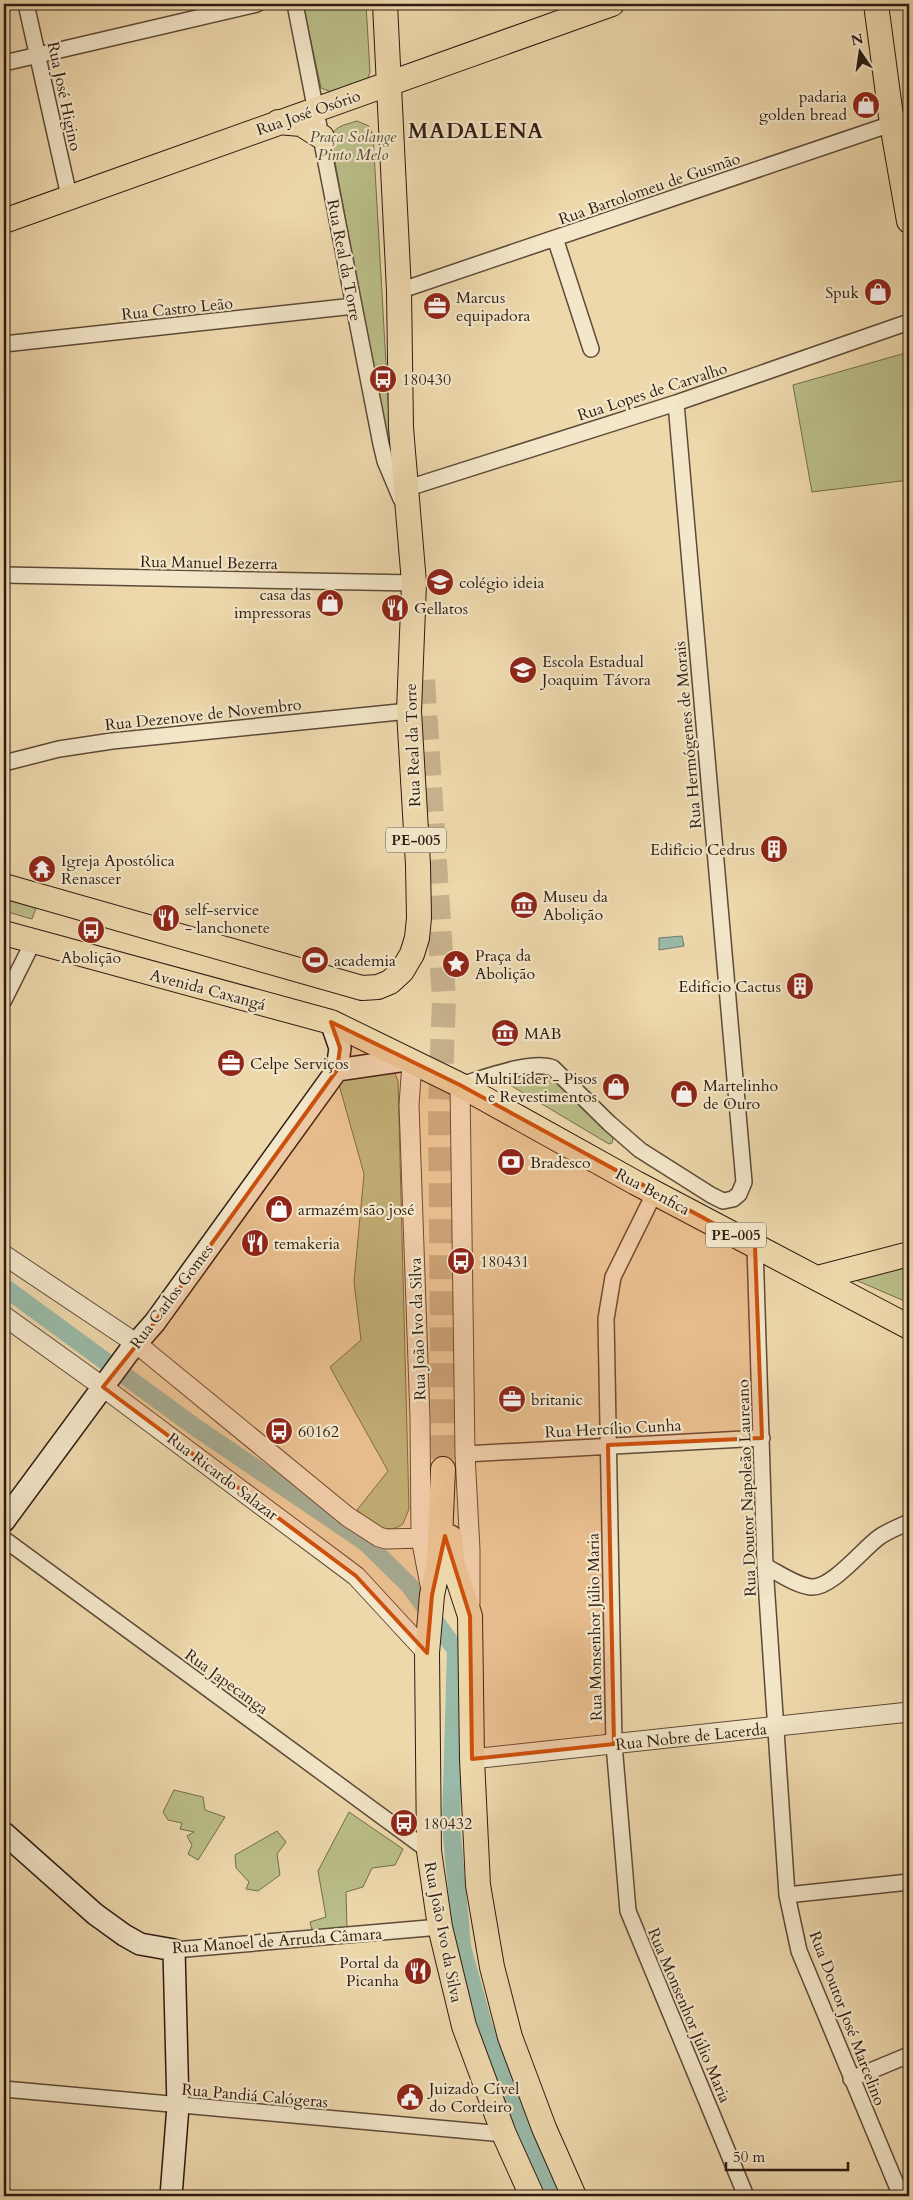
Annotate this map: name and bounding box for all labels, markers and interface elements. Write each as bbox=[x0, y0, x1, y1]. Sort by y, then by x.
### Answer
north arrow bbox=[836, 28, 886, 78]
text: N bbox=[849, 29, 865, 50]
street label: Rua José Higino bbox=[42, 40, 86, 153]
street label: Rua José Osório bbox=[253, 85, 364, 141]
place label: padaria golden bread bbox=[759, 86, 847, 126]
shop icon: padaria golden bread bbox=[851, 90, 881, 120]
district label: MADALENA bbox=[408, 117, 544, 146]
park label: Praça Solange Pinto Melo bbox=[310, 126, 397, 166]
street label: Rua Bartolomeu de Gusmão bbox=[555, 147, 744, 230]
street label: Rua Real da Torre bbox=[321, 197, 367, 323]
shop icon: Spuk bbox=[863, 277, 893, 307]
place label: Spuk bbox=[825, 282, 859, 304]
place label: Marcus equipadora bbox=[456, 287, 531, 327]
office icon: Marcus equipadora bbox=[422, 291, 452, 321]
street label: Rua Castro Leão bbox=[120, 292, 234, 326]
street label: Rua Lopes de Carvalho bbox=[575, 357, 730, 427]
bus stop icon: 180430 bbox=[368, 364, 398, 394]
place label: 180430 bbox=[402, 369, 451, 391]
street label: Rua Manuel Bezerra bbox=[140, 551, 278, 575]
school or university icon: colégio ideia bbox=[425, 567, 455, 597]
place label: colégio ideia bbox=[459, 572, 544, 594]
place label: casa das impressoras bbox=[234, 584, 311, 624]
shop icon: casa das impressoras bbox=[315, 588, 345, 618]
restaurant icon: Gellatos bbox=[380, 593, 410, 623]
place label: Gellatos bbox=[414, 598, 468, 620]
street label: Rua Hermógenes de Morais bbox=[669, 640, 707, 830]
place label: Escola Estadual Joaquim Távora bbox=[540, 651, 651, 691]
school or university icon: Escola Estadual Joaquim Távora bbox=[508, 655, 538, 685]
street label: Rua Real da Torre bbox=[400, 683, 426, 807]
street label: Rua Dezenove de Novembro bbox=[104, 694, 303, 736]
road number: PE-005 bbox=[386, 828, 446, 852]
building icon: Edifício Cedrus bbox=[759, 834, 789, 864]
place label: Edifício Cedrus bbox=[650, 839, 755, 861]
place label: Igreja Apostólica Renascer bbox=[61, 850, 175, 890]
temple icon: Igreja Apostólica Renascer bbox=[27, 854, 57, 884]
place label: Museu da Abolição bbox=[543, 886, 608, 926]
museum icon: Museu da Abolição bbox=[509, 890, 539, 920]
place label: self-service - lanchonete bbox=[185, 899, 270, 939]
restaurant icon: self-service - lanchonete bbox=[151, 903, 181, 933]
bus stop icon: Abolição bbox=[76, 915, 106, 945]
sports icon: academia bbox=[300, 945, 330, 975]
place label: Praça da Abolição bbox=[475, 945, 535, 985]
place label: Abolição bbox=[61, 947, 121, 969]
place icon: Praça da Abolição bbox=[441, 949, 471, 979]
place label: academia bbox=[334, 950, 396, 972]
street label: Avenida Caxangá bbox=[147, 964, 268, 1016]
building icon: Edifício Cactus bbox=[785, 971, 815, 1001]
place label: Edifício Cactus bbox=[678, 976, 781, 998]
museum icon: MAB bbox=[490, 1018, 520, 1048]
place label: MAB bbox=[524, 1023, 561, 1045]
office icon: Celpe Serviços bbox=[216, 1048, 246, 1078]
place label: Celpe Serviços bbox=[250, 1053, 349, 1075]
place label: MultiLider - Pisos e Revestimentos bbox=[475, 1068, 597, 1108]
shop icon: MultiLider - Pisos e Revestimentos bbox=[601, 1072, 631, 1102]
place label: Martelinho de Ouro bbox=[703, 1075, 779, 1115]
shop icon: Martelinho de Ouro bbox=[669, 1079, 699, 1109]
bank icon: Bradesco bbox=[496, 1147, 526, 1177]
place label: Bradesco bbox=[530, 1152, 591, 1174]
street label: Rua Benfica bbox=[611, 1163, 694, 1221]
shop icon: armazém são josé bbox=[264, 1194, 294, 1224]
place label: armazém são josé bbox=[298, 1199, 414, 1221]
road number: PE-005 bbox=[706, 1222, 766, 1248]
restaurant icon: temakeria bbox=[240, 1228, 270, 1258]
place label: temakeria bbox=[274, 1233, 340, 1255]
street label: Rua Carlos Gomes bbox=[125, 1240, 218, 1353]
bus stop icon: 180431 bbox=[446, 1246, 476, 1276]
place label: 180431 bbox=[480, 1251, 529, 1273]
street label: Rua João Ivo da Silva bbox=[405, 1257, 431, 1401]
street label: Rua Doutor Napoleão Laureano bbox=[732, 1379, 762, 1597]
office icon: britanic bbox=[497, 1384, 527, 1414]
place label: britanic bbox=[531, 1389, 583, 1411]
street label: Rua Hercílio Cunha bbox=[544, 1414, 682, 1444]
bus stop icon: 60162 bbox=[264, 1416, 294, 1446]
place label: 60162 bbox=[298, 1421, 339, 1443]
street label: Rua Ricardo Salazar bbox=[162, 1428, 283, 1526]
street label: Rua Monsenhor Júlio Maria bbox=[582, 1533, 608, 1721]
street label: Rua Japecanga bbox=[180, 1644, 273, 1720]
street label: Rua Nobre de Lacerda bbox=[614, 1718, 768, 1756]
bus stop icon: 180432 bbox=[389, 1808, 419, 1838]
place label: 180432 bbox=[423, 1813, 472, 1835]
street label: Rua João Ivo da Silva bbox=[419, 1860, 467, 2004]
street label: Rua Manoel de Arruda Câmara bbox=[171, 1923, 383, 1959]
street label: Rua Monsenhor Júlio Maria bbox=[642, 1925, 736, 2106]
street label: Rua Doutor José Marcelino bbox=[804, 1928, 891, 2109]
place label: Portal da Picanha bbox=[339, 1952, 399, 1992]
restaurant icon: Portal da Picanha bbox=[403, 1956, 433, 1986]
place label: Juizado Cível do Cordeiro bbox=[427, 2078, 519, 2118]
street label: Rua Pandiá Calógeras bbox=[181, 2079, 329, 2113]
public building icon: Juizado Cível do Cordeiro bbox=[395, 2082, 425, 2112]
scale bar bbox=[726, 2140, 848, 2172]
text: 50 m bbox=[733, 2147, 765, 2167]

